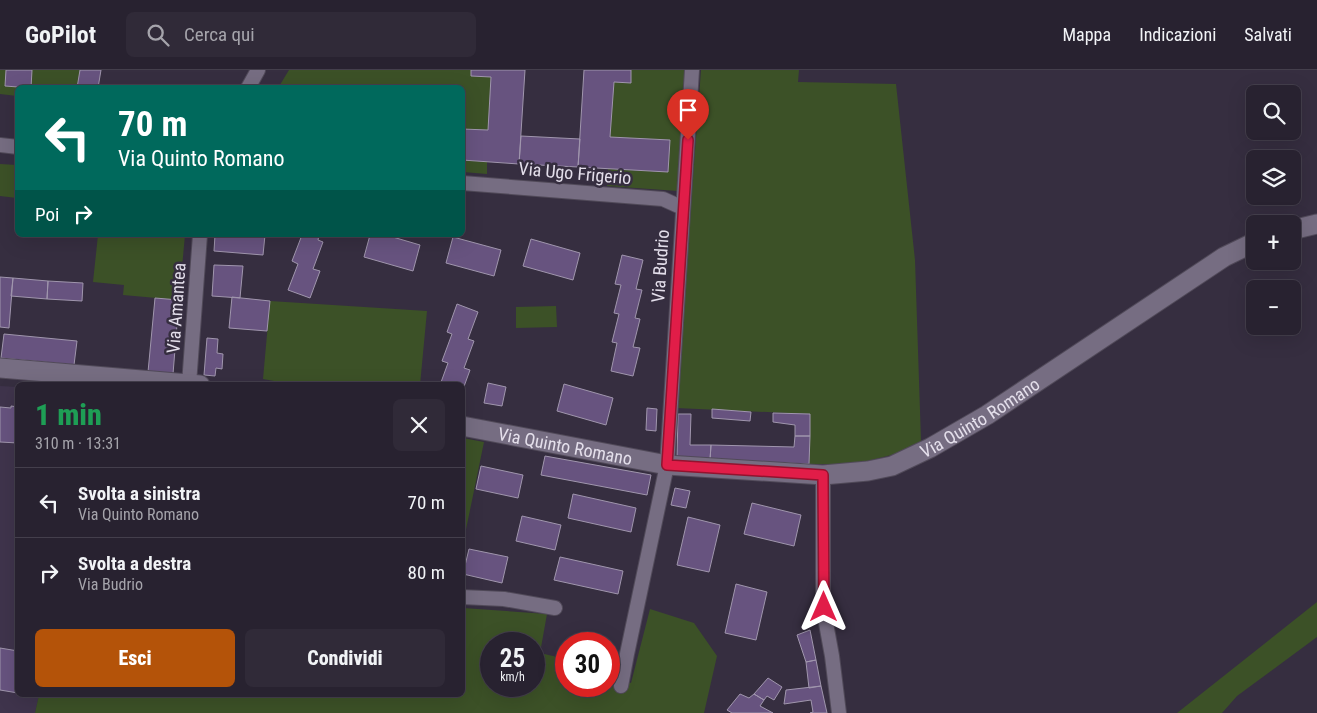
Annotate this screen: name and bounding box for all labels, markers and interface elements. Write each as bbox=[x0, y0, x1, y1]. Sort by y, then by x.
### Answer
search box bbox=[126, 12, 476, 57]
text: GoPilot bbox=[25, 21, 96, 49]
icon: search bbox=[144, 21, 172, 49]
text: Cerca qui bbox=[184, 23, 255, 46]
text: Mappa bbox=[1063, 24, 1111, 45]
text: Indicazioni bbox=[1139, 24, 1216, 45]
text: Salvati bbox=[1244, 24, 1292, 45]
map controls bbox=[1246, 85, 1301, 335]
button: search bbox=[1246, 85, 1301, 140]
pin bbox=[667, 89, 709, 140]
icon: arrive bbox=[674, 96, 702, 124]
text: 70 m bbox=[118, 104, 187, 145]
icon: left bbox=[35, 105, 100, 170]
text: Via Quinto Romano bbox=[118, 146, 284, 171]
button: layers bbox=[1246, 150, 1301, 205]
street label: Via Ugo Frigerio bbox=[518, 158, 632, 188]
icon: right bbox=[69, 200, 97, 228]
text: Poi bbox=[35, 203, 59, 226]
button: + bbox=[1246, 215, 1301, 270]
street label: Via Budrio bbox=[647, 229, 673, 303]
street label: Via Amantea bbox=[162, 262, 190, 354]
button: − bbox=[1246, 280, 1301, 335]
street label: Via Quinto Romano bbox=[917, 373, 1043, 462]
text: 1 min bbox=[35, 397, 102, 432]
button: close bbox=[393, 399, 445, 451]
street label: Via Quinto Romano bbox=[496, 423, 634, 469]
text: 310 m · 13:31 bbox=[35, 434, 121, 453]
text: Svolta a sinistra bbox=[78, 482, 200, 505]
icon: left bbox=[35, 489, 63, 517]
text: 70 m bbox=[408, 491, 445, 514]
text: Via Quinto Romano bbox=[78, 505, 199, 524]
text: Svolta a destra bbox=[78, 552, 191, 575]
icon: right bbox=[35, 559, 63, 587]
text: 80 m bbox=[408, 561, 445, 584]
text: Via Budrio bbox=[78, 575, 143, 594]
position arrow bbox=[797, 580, 849, 632]
button: Esci bbox=[35, 629, 235, 687]
button: Condividi bbox=[245, 629, 445, 687]
speed limit sign: 30 bbox=[555, 632, 620, 697]
text: 25 bbox=[500, 644, 525, 673]
text: km/h bbox=[500, 670, 525, 684]

